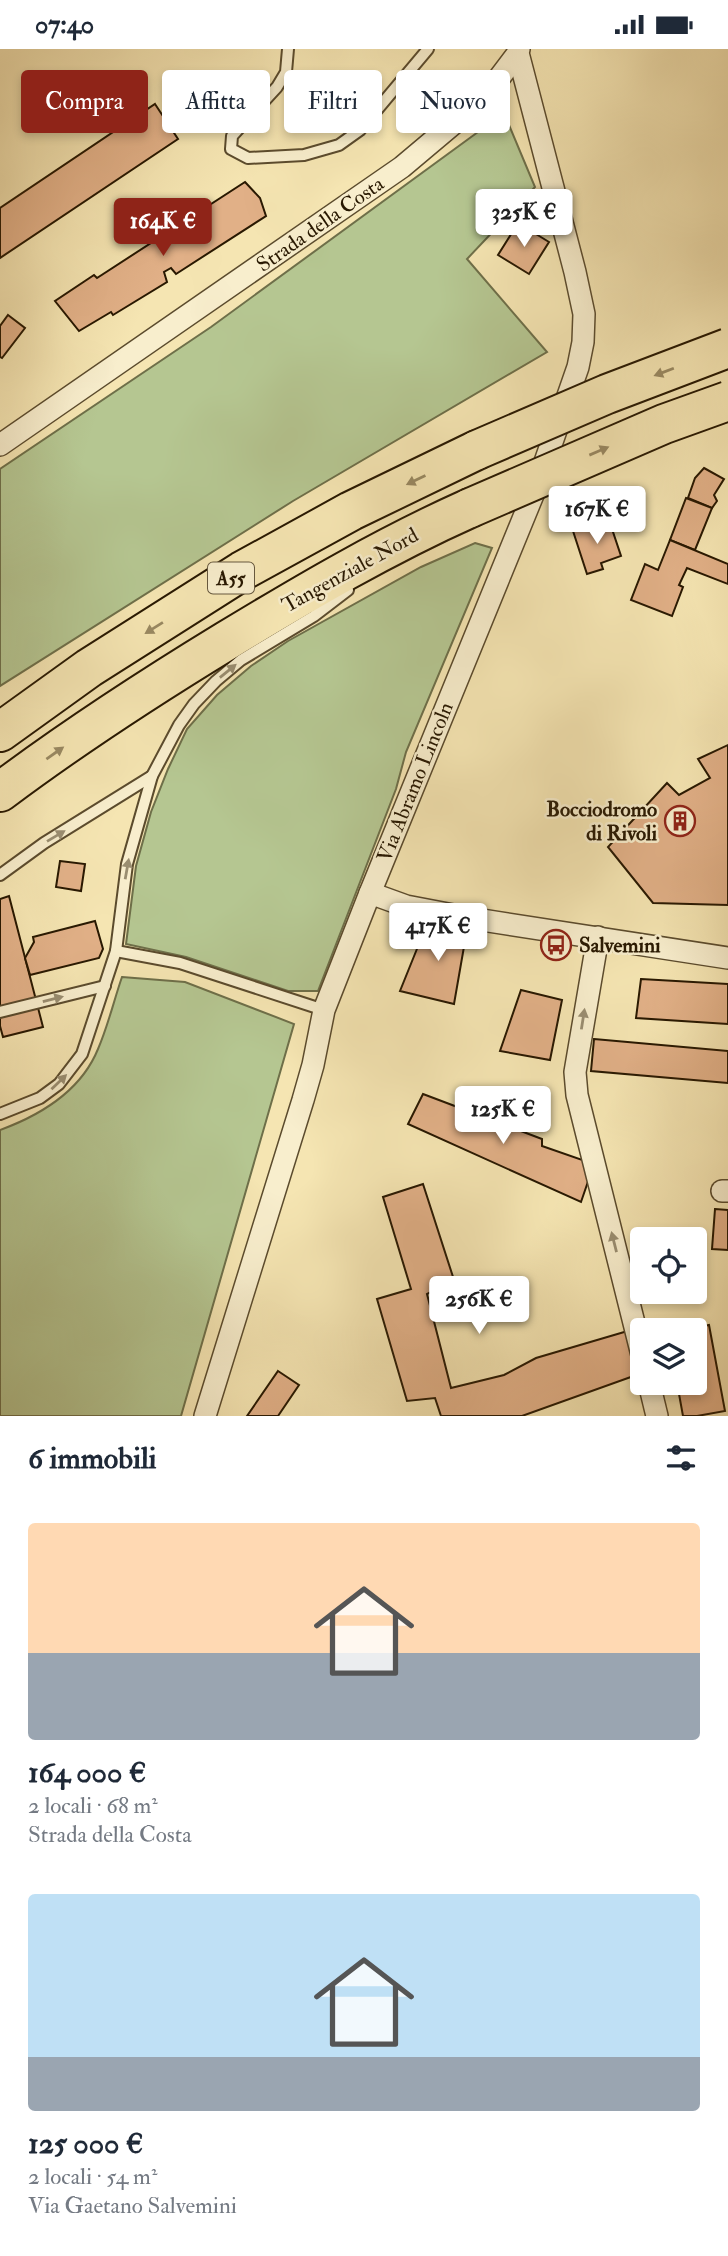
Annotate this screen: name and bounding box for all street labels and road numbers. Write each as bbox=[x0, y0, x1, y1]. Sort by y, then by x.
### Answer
street label: Strada della Costa bbox=[251, 170, 390, 278]
street label: Tangenziale Nord bbox=[277, 521, 424, 619]
road number: A55 bbox=[208, 563, 254, 593]
street label: Via Abramo Lincoln bbox=[371, 698, 460, 866]

